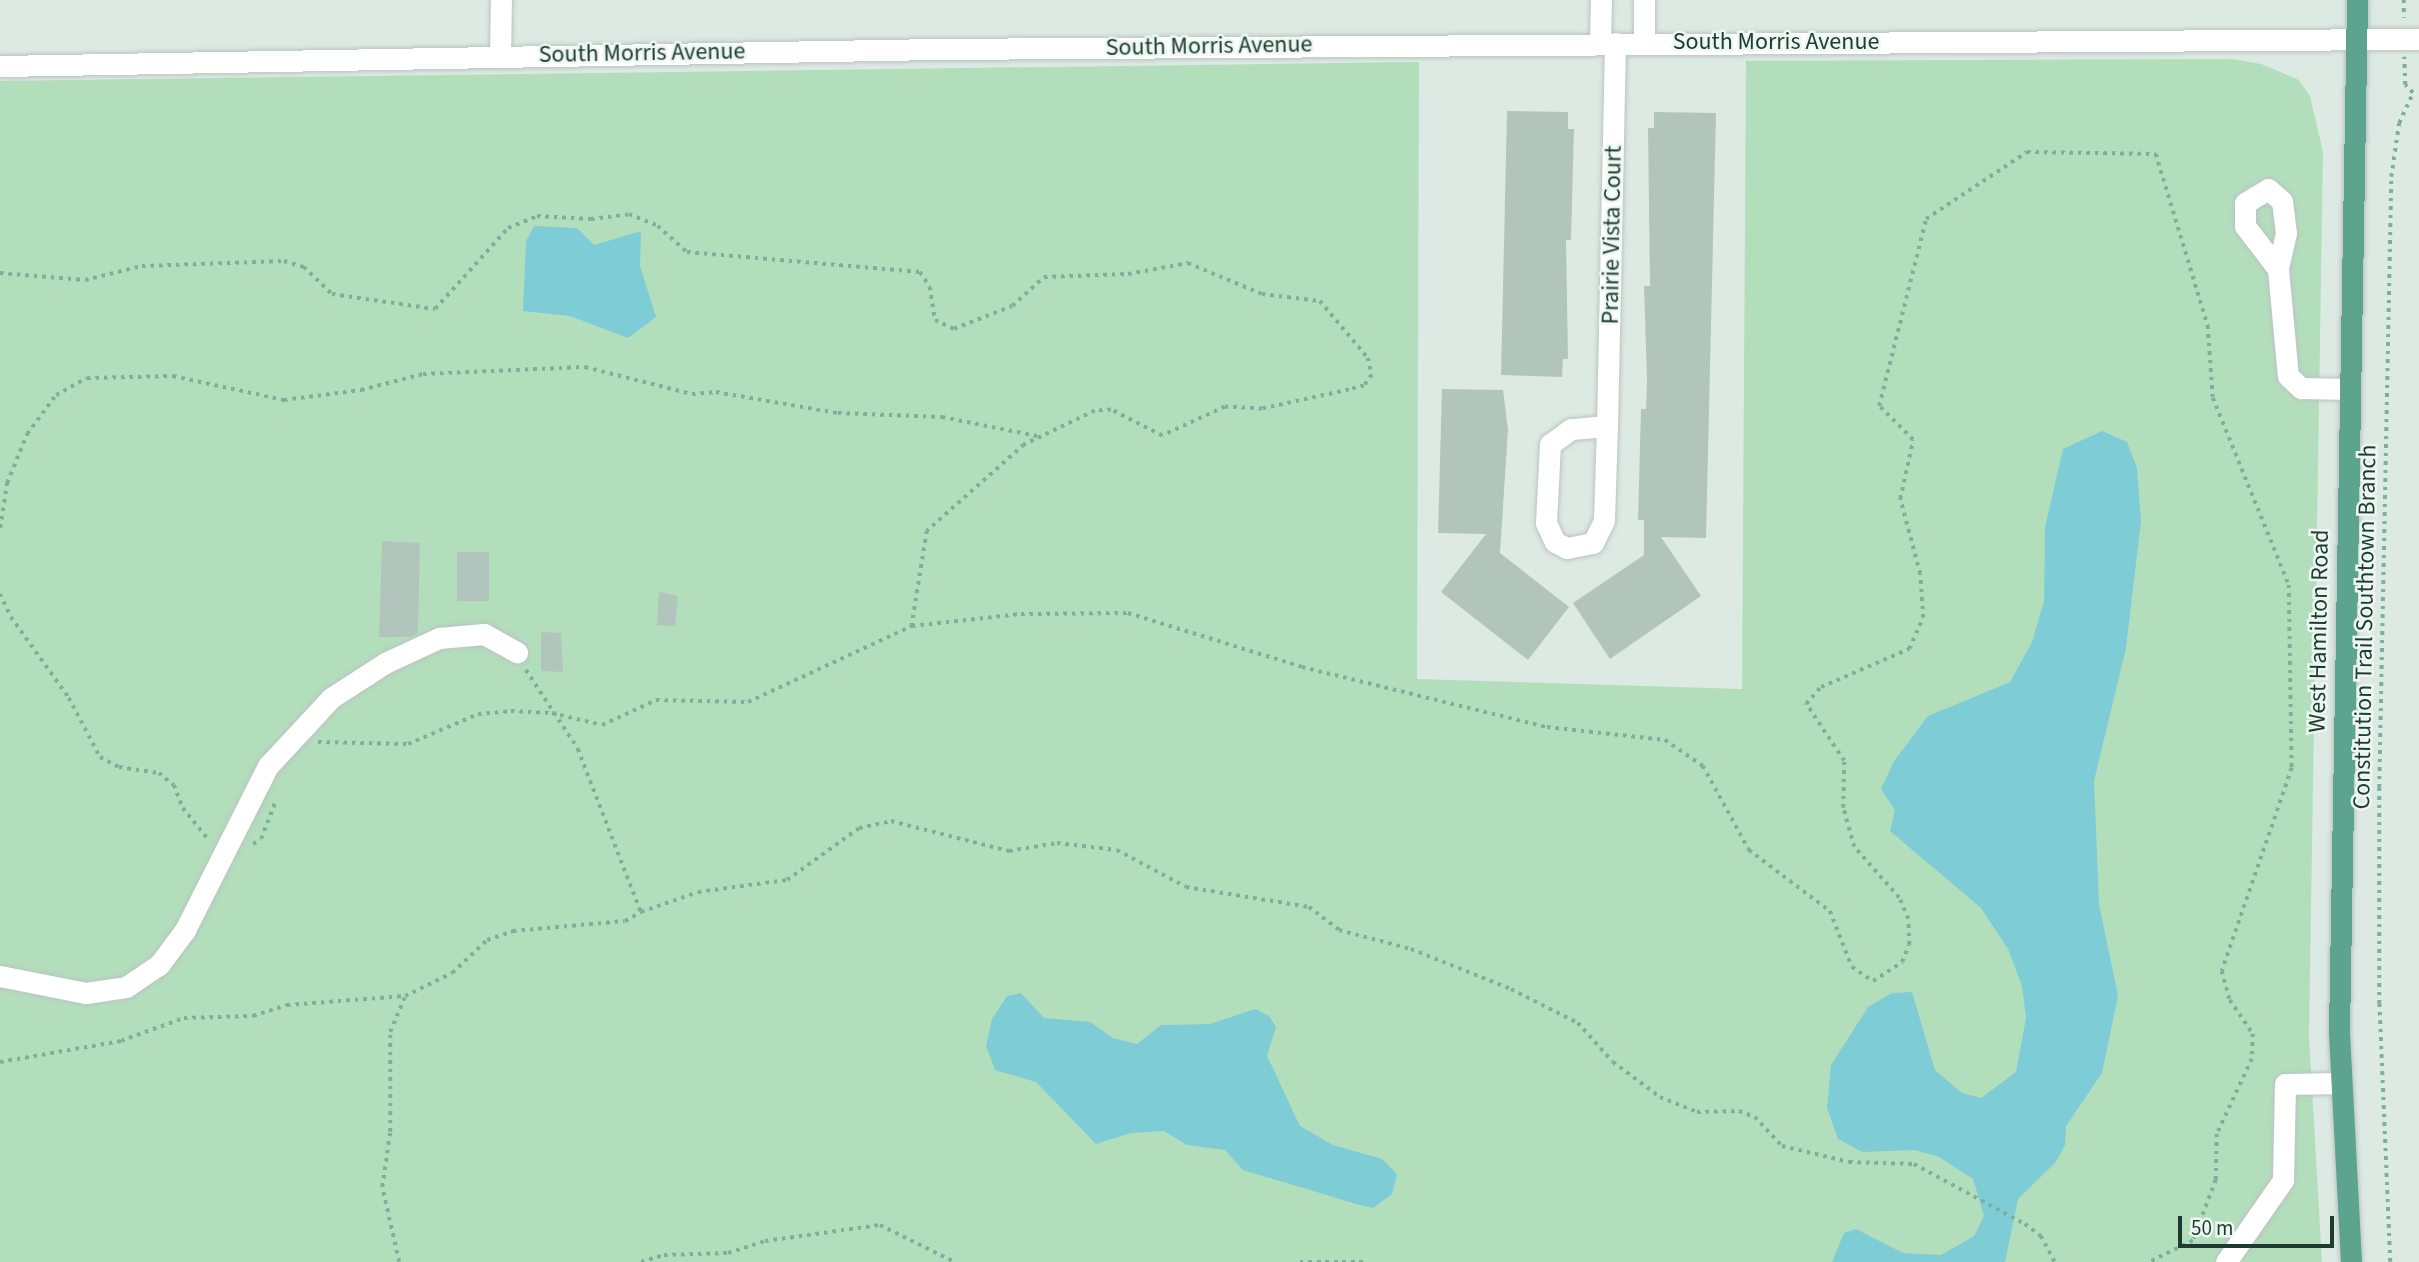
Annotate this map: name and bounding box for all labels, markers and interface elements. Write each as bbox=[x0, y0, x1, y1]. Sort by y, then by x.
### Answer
street label: South Morris Avenue bbox=[1673, 28, 1879, 56]
street label: South Morris Avenue bbox=[1105, 30, 1313, 62]
street label: South Morris Avenue bbox=[538, 37, 746, 69]
street label: Prairie Vista Court bbox=[1596, 145, 1628, 325]
street label: Constitution Trail Southtown Branch bbox=[2347, 444, 2383, 810]
street label: West Hamilton Road bbox=[2303, 529, 2335, 733]
scale bar bbox=[2181, 1202, 2337, 1246]
text: 50 m bbox=[2191, 1213, 2233, 1243]

